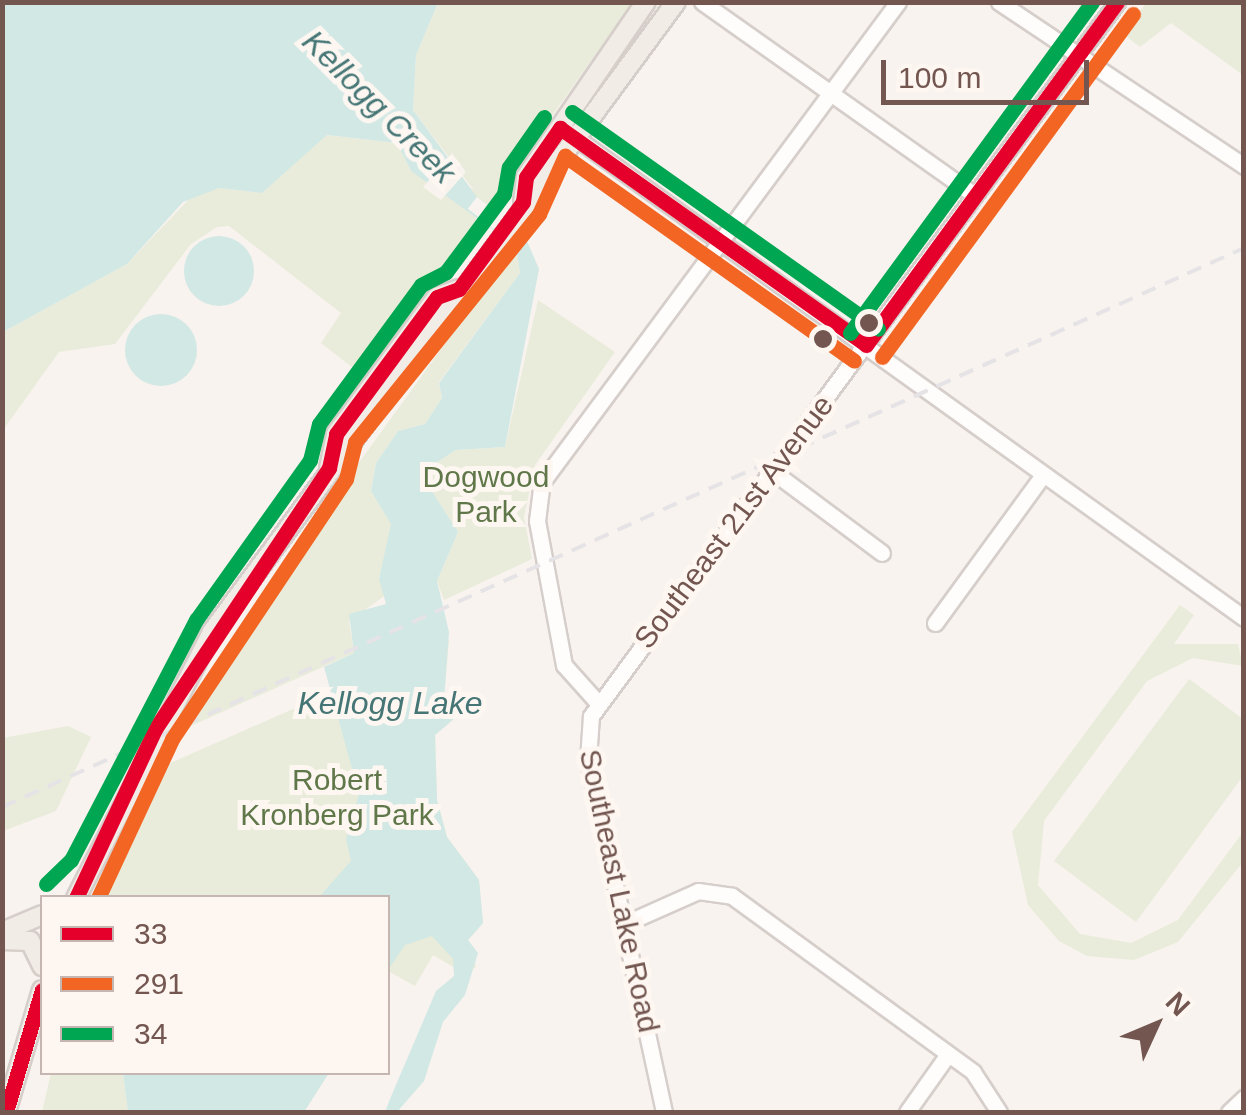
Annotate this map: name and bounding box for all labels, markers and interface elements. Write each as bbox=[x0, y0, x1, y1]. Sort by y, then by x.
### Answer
water label: Kellogg Creek bbox=[294, 22, 464, 192]
scale bar bbox=[886, 40, 1094, 102]
text: 100 m bbox=[898, 61, 981, 94]
unlabelled marker bbox=[859, 313, 879, 333]
unlabelled marker bbox=[813, 329, 833, 349]
street label: Southeast 21st Avenue bbox=[626, 388, 842, 656]
park label: Dogwood Park bbox=[423, 459, 549, 530]
water label: Kellogg Lake bbox=[297, 684, 483, 722]
street label: Southeast Lake Road bbox=[571, 746, 667, 1036]
park label: Robert Kronberg Park bbox=[240, 762, 434, 832]
legend bbox=[40, 895, 390, 1075]
text: 33 bbox=[134, 917, 167, 950]
text: 291 bbox=[134, 967, 184, 1000]
north arrow bbox=[1106, 975, 1206, 1075]
text: N bbox=[1160, 986, 1196, 1022]
text: 34 bbox=[134, 1017, 167, 1050]

